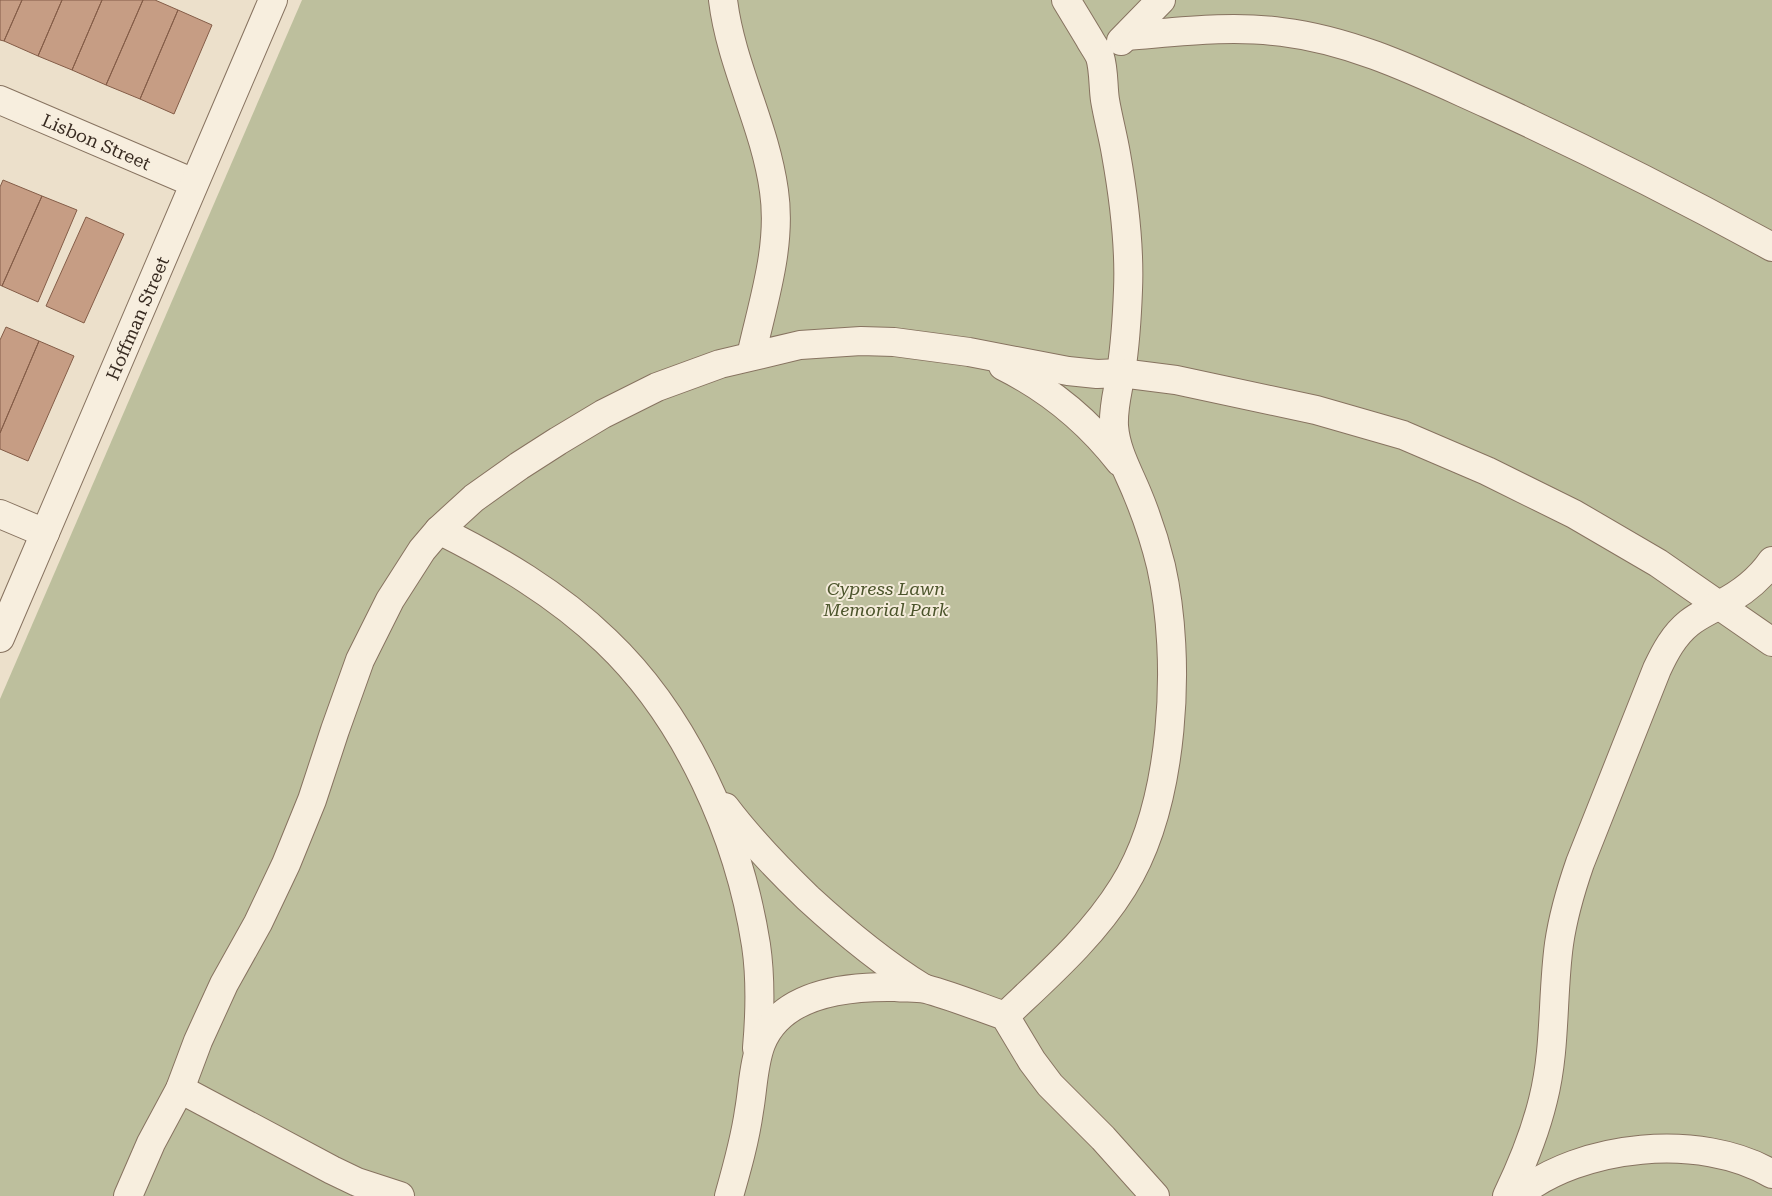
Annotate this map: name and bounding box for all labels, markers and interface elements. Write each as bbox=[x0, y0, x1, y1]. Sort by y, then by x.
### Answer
street label: Lisbon Street bbox=[39, 109, 154, 174]
street label: Hoffman Street bbox=[101, 253, 173, 383]
park label: Cypress Lawn Memorial Park bbox=[822, 578, 949, 620]

